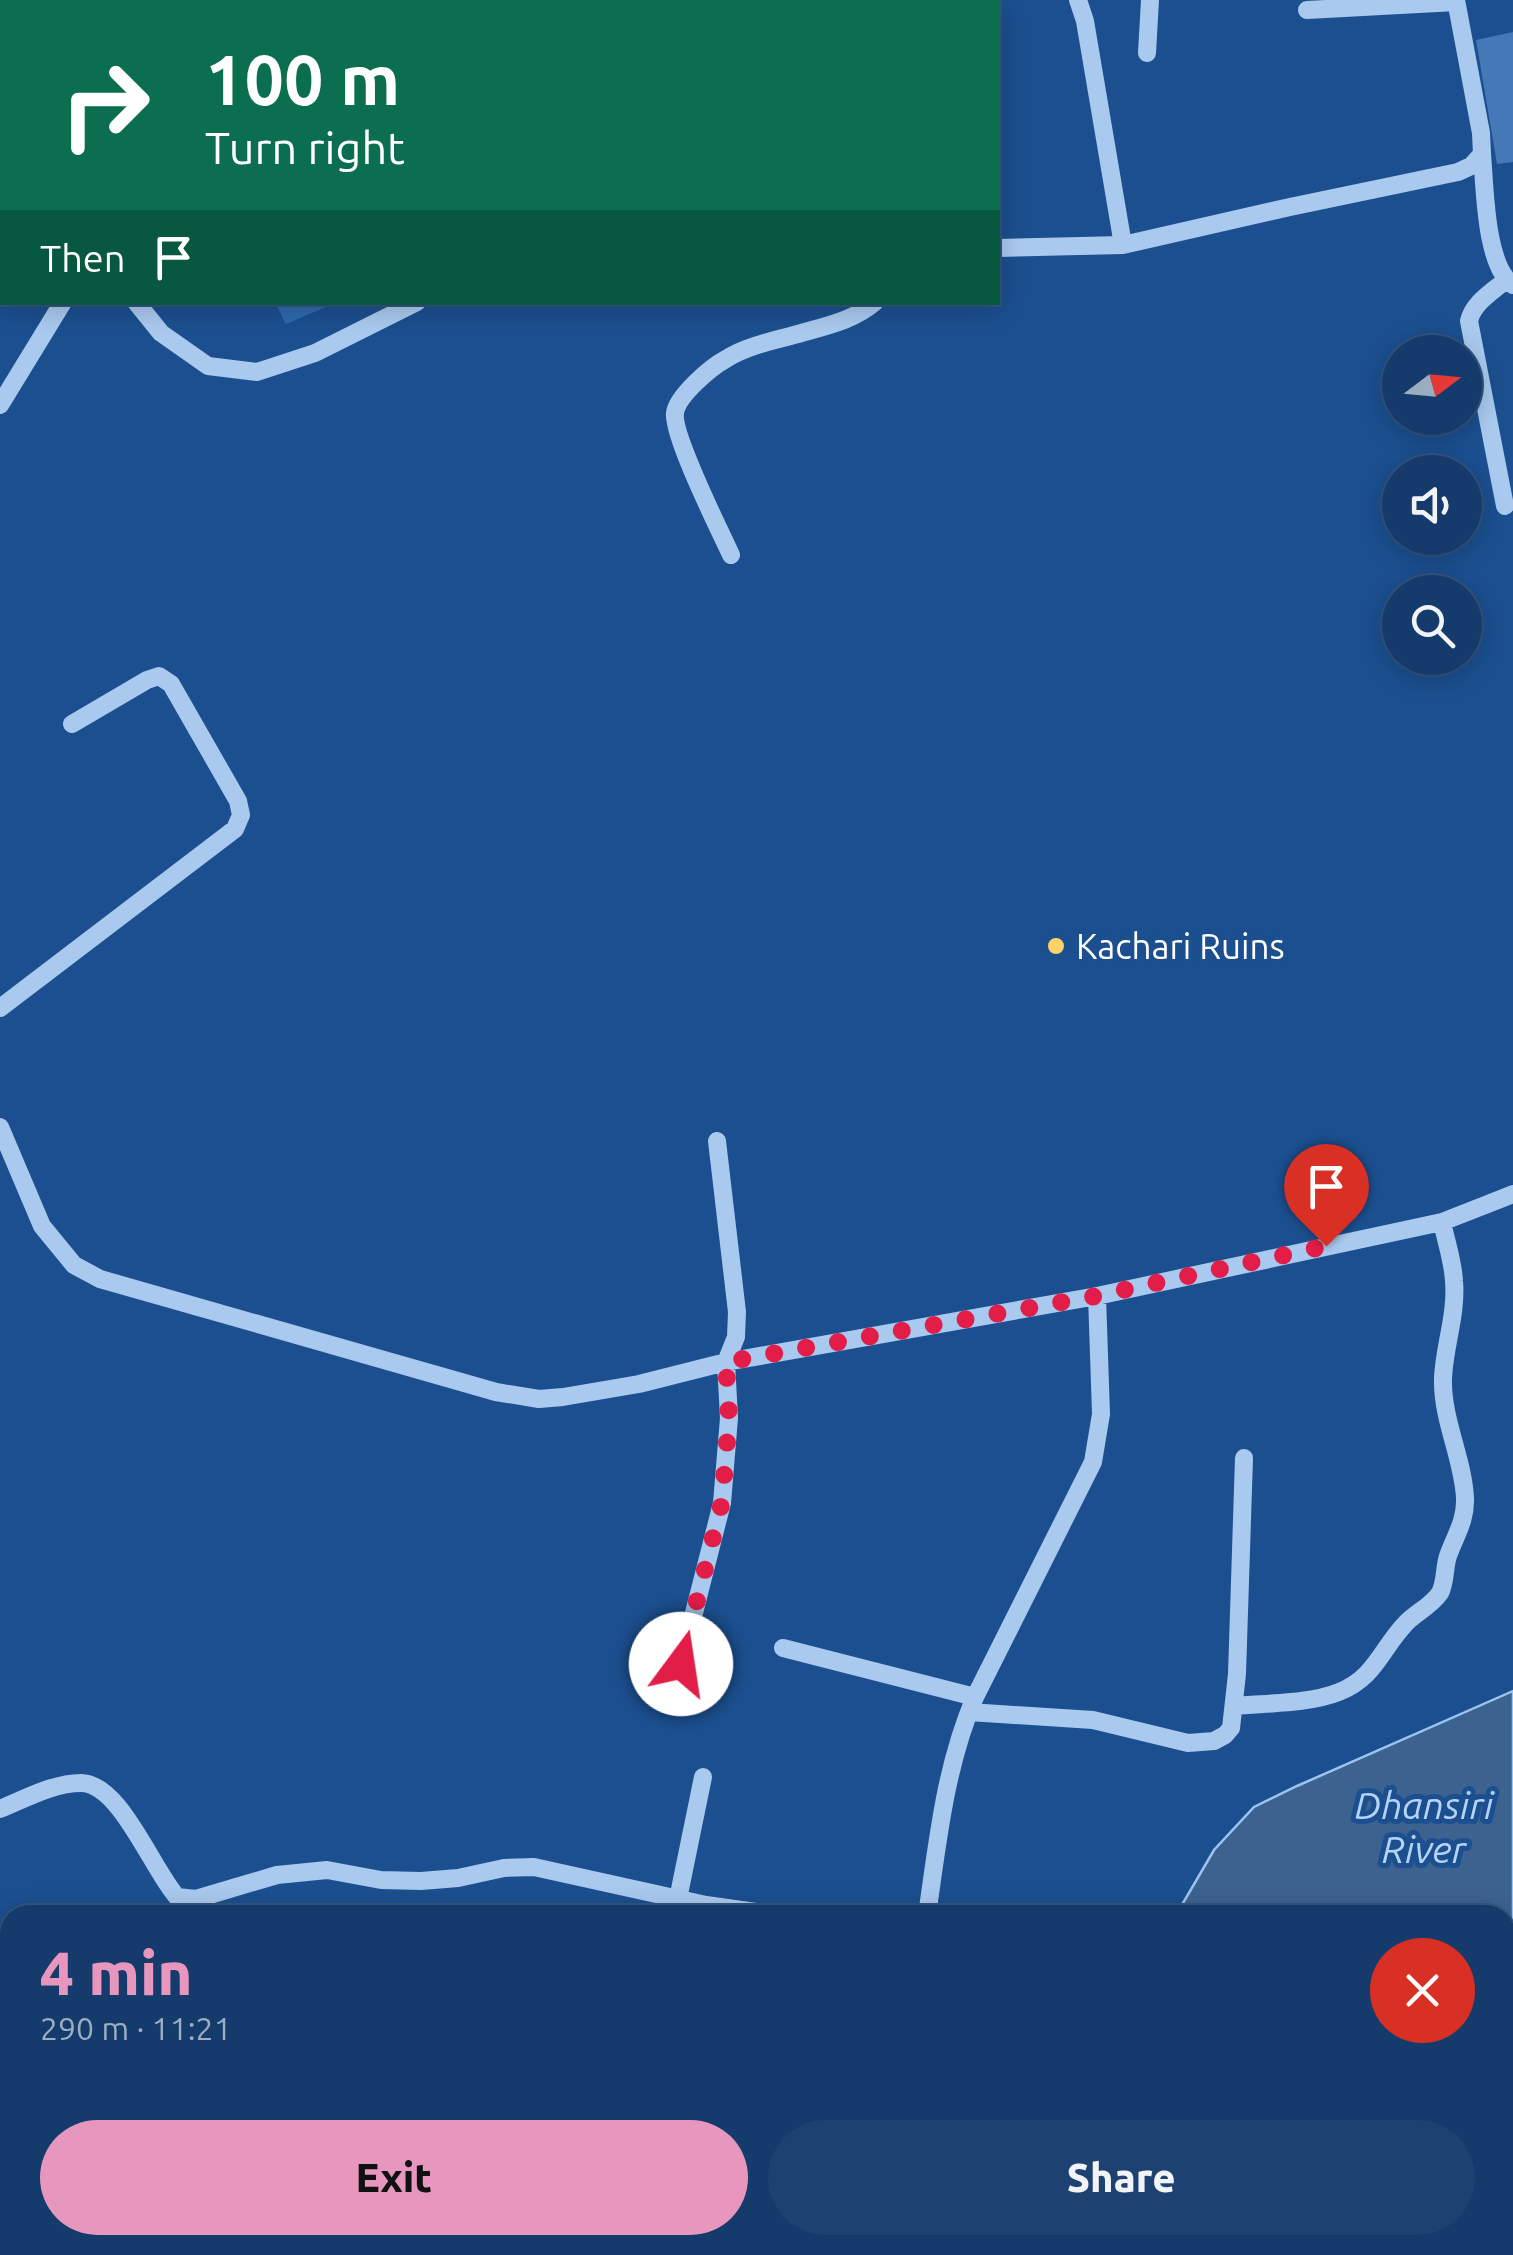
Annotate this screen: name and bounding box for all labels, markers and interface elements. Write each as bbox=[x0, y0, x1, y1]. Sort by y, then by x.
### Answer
icon: right bbox=[40, 40, 170, 170]
text: 100 m bbox=[205, 40, 400, 118]
text: Turn right bbox=[205, 122, 405, 173]
icon: arrive bbox=[146, 230, 201, 285]
text: Then bbox=[40, 237, 126, 279]
north arrow bbox=[1382, 335, 1482, 435]
map controls bbox=[1382, 335, 1482, 675]
button: sound bbox=[1382, 455, 1482, 555]
button: search bbox=[1382, 575, 1482, 675]
place label: Kachari Ruins bbox=[1076, 926, 1285, 966]
marker: Kachari Ruins bbox=[1045, 935, 1067, 957]
pin bbox=[1284, 1144, 1369, 1247]
icon: arrive bbox=[1299, 1159, 1354, 1214]
position arrow bbox=[629, 1612, 733, 1716]
water label: Dhansiri River bbox=[1354, 1784, 1495, 1870]
button: close bbox=[1370, 1938, 1475, 2043]
text: 4 min bbox=[40, 1939, 193, 2006]
text: 290 m · 11:21 bbox=[40, 2010, 232, 2046]
button: Exit bbox=[40, 2120, 748, 2235]
button: Share bbox=[768, 2120, 1475, 2235]

